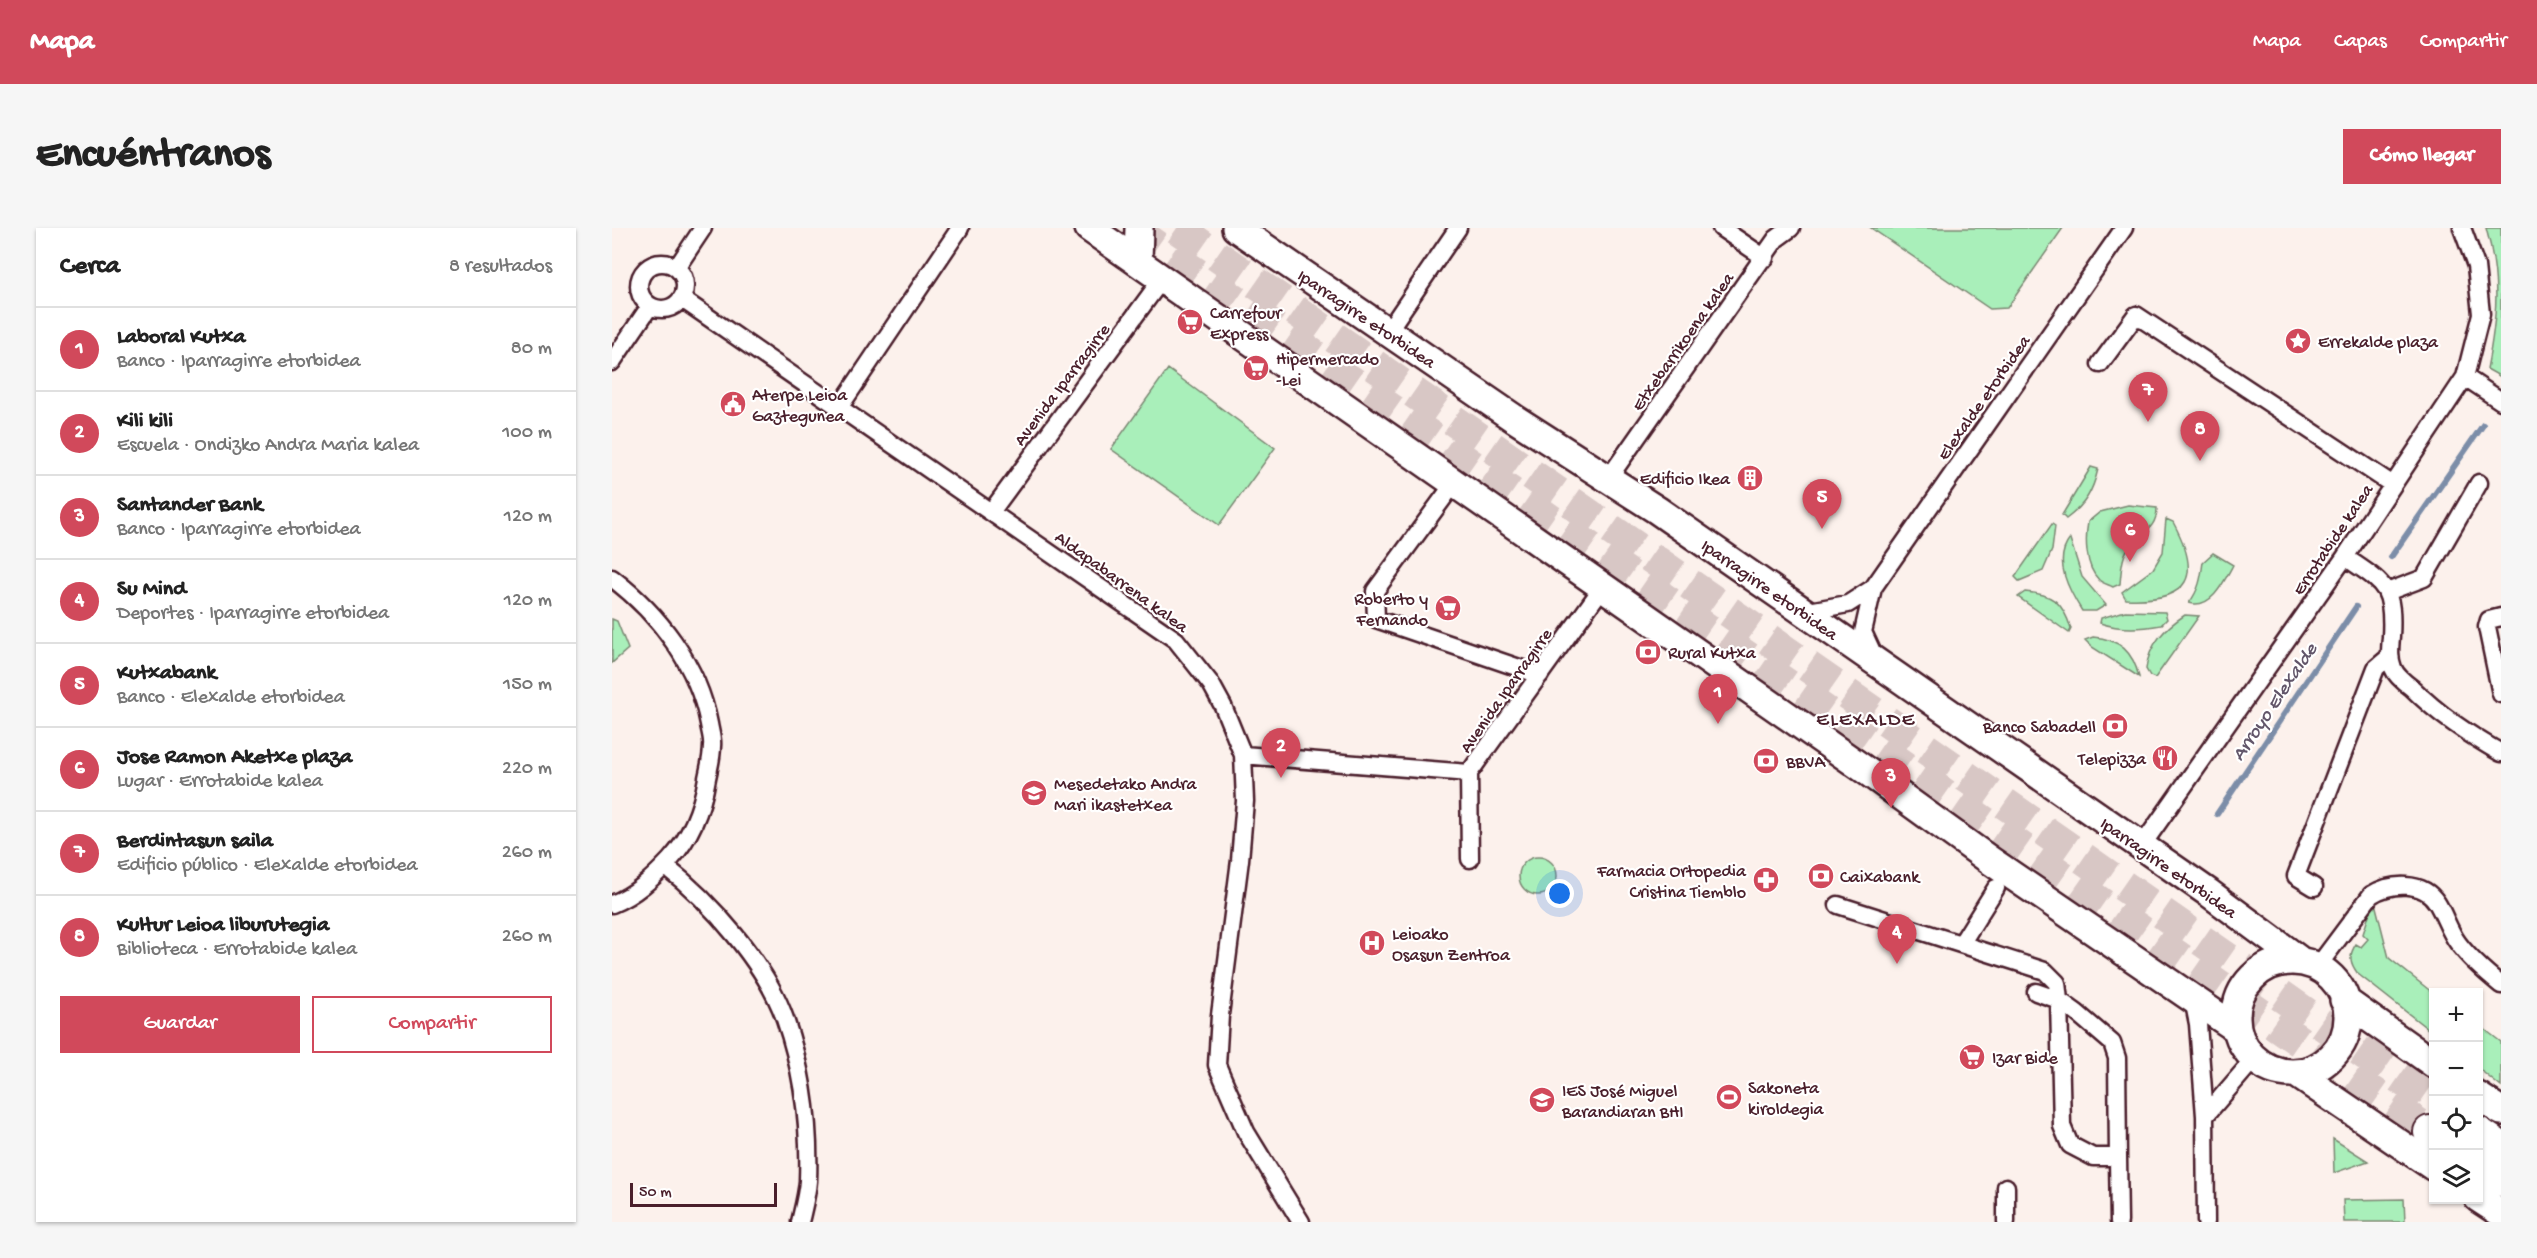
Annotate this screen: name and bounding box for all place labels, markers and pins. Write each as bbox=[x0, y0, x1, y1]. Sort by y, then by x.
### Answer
place label: Carrefour Express bbox=[1210, 304, 1283, 346]
supermarket icon: Carrefour Express bbox=[1175, 307, 1205, 337]
place icon: Errekalde plaza bbox=[2283, 326, 2313, 356]
place label: Errekalde plaza bbox=[2318, 333, 2439, 354]
place label: Hipermercado -Lei bbox=[1276, 350, 1379, 392]
supermarket icon: Hipermercado -Lei bbox=[1241, 353, 1271, 383]
pin: 7 bbox=[2128, 372, 2168, 422]
place label: Aterpe Leioa Gaztegunea bbox=[752, 386, 848, 428]
public building icon: Aterpe Leioa Gaztegunea bbox=[718, 389, 748, 419]
pin: 8 bbox=[2180, 412, 2220, 461]
building icon: Edificio Ikea bbox=[1735, 463, 1765, 493]
place label: Edificio Ikea bbox=[1640, 470, 1731, 491]
pin: 5 bbox=[1802, 480, 1842, 529]
pin: 6 bbox=[2110, 512, 2150, 562]
place label: Roberto y Fernando bbox=[1354, 590, 1428, 632]
supermarket icon: Roberto y Fernando bbox=[1433, 593, 1463, 623]
bank icon: Rural Kutxa bbox=[1633, 637, 1663, 667]
place label: Rural Kutxa bbox=[1668, 644, 1757, 665]
pin: 1 bbox=[1698, 674, 1738, 724]
bank icon: Banco Sabadell bbox=[2100, 711, 2130, 741]
place label: Banco Sabadell bbox=[1982, 718, 2096, 739]
pin: 2 bbox=[1262, 728, 1300, 778]
restaurant icon: Telepizza bbox=[2150, 743, 2180, 773]
bank icon: BBVA bbox=[1751, 746, 1781, 776]
place label: Telepizza bbox=[2077, 750, 2147, 771]
place label: BBVA bbox=[1785, 753, 1826, 774]
pin: 3 bbox=[1872, 758, 1910, 808]
place label: Mesedetako Andra Mari ikastetxea bbox=[1054, 775, 1198, 817]
school or university icon: Mesedetako Andra Mari ikastetxea bbox=[1019, 778, 1049, 808]
bank icon: Caixabank bbox=[1806, 861, 1836, 891]
place label: Farmacia Ortopedia Cristina Tiemblo bbox=[1596, 862, 1747, 904]
pharmacy icon: Farmacia Ortopedia Cristina Tiemblo bbox=[1751, 865, 1781, 895]
place label: Caixabank bbox=[1840, 868, 1921, 889]
pin: 4 bbox=[1878, 914, 1916, 964]
place label: Leioako Osasun Zentroa bbox=[1392, 925, 1511, 967]
hospital icon: Leioako Osasun Zentroa bbox=[1357, 928, 1387, 958]
supermarket icon: Izar Bide bbox=[1957, 1042, 1987, 1072]
place label: Izar Bide bbox=[1992, 1049, 2059, 1070]
place label: Sakoneta kiroldegia bbox=[1748, 1079, 1825, 1121]
place label: IES José Miguel Barandiaran BHI bbox=[1561, 1082, 1684, 1124]
sports icon: Sakoneta kiroldegia bbox=[1714, 1082, 1744, 1112]
school or university icon: IES José Miguel Barandiaran BHI bbox=[1527, 1085, 1557, 1115]

